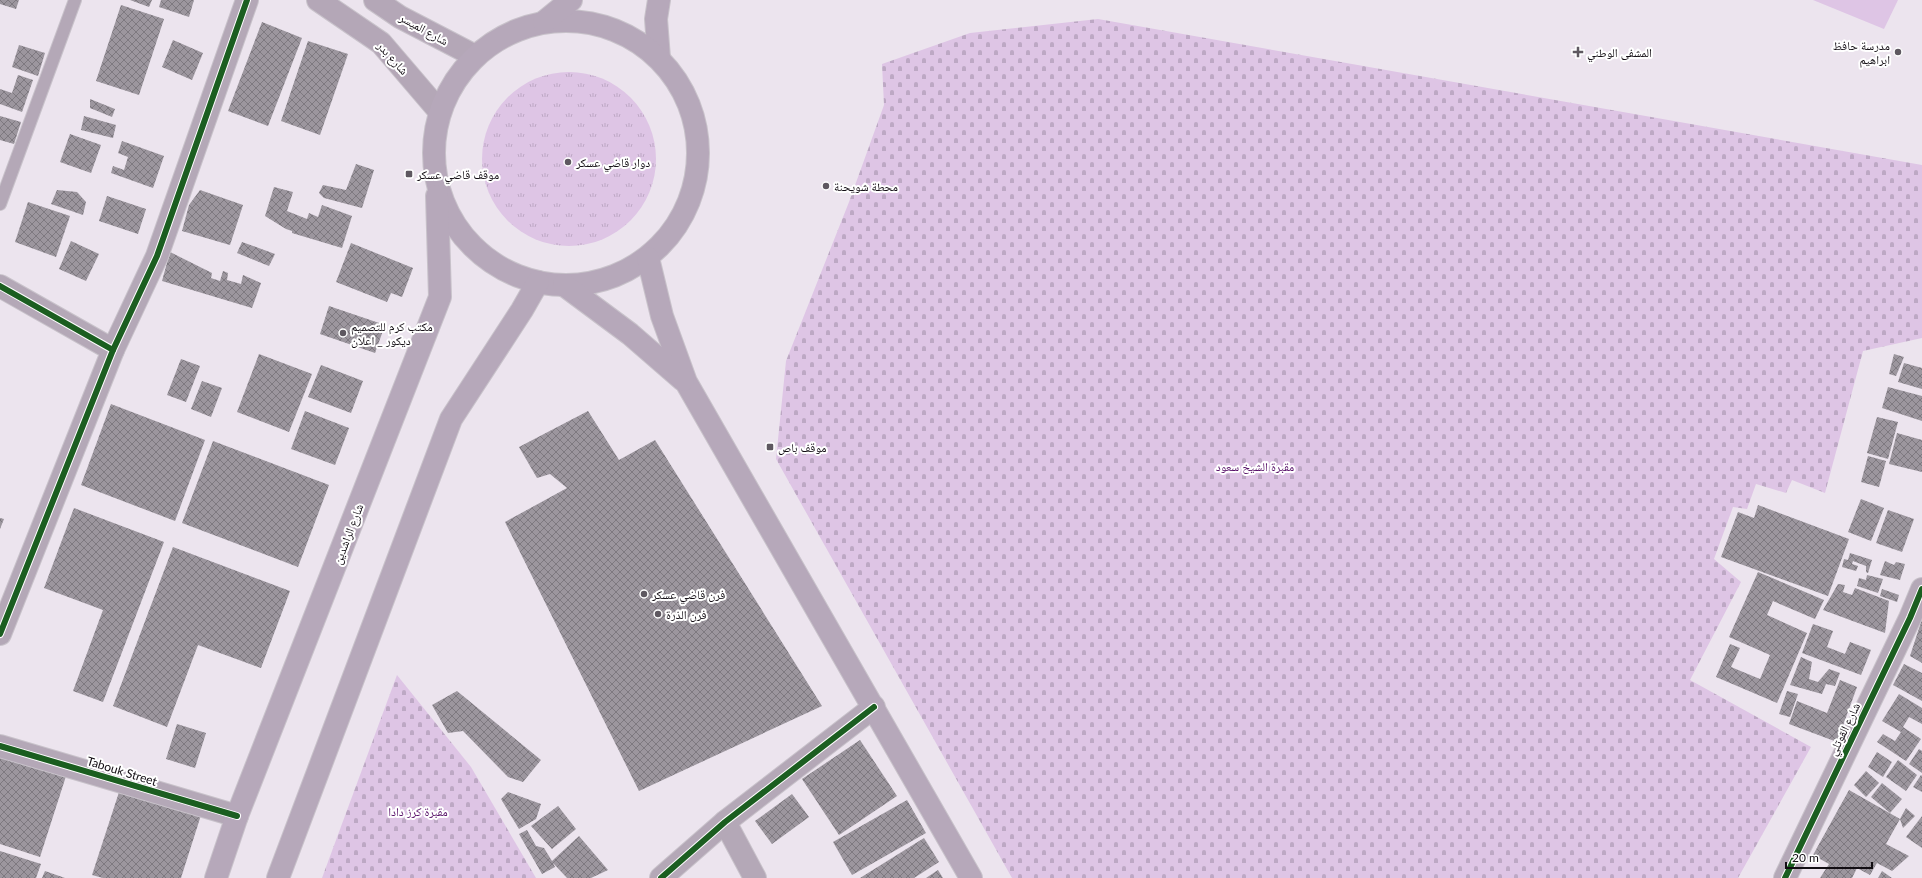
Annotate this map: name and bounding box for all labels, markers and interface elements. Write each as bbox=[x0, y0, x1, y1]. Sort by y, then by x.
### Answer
street label: شارع الميسر bbox=[396, 9, 451, 49]
street label: شارع بدر bbox=[373, 38, 412, 78]
place label: مدرسة حافظ ابراهيم bbox=[1833, 38, 1890, 68]
place label: المشفى الوطني bbox=[1587, 45, 1652, 63]
marker: المشفى الوطني bbox=[1572, 46, 1584, 58]
marker: مدرسة حافظ ابراهيم bbox=[1893, 47, 1903, 57]
place label: دوار قاضي عسكر bbox=[575, 155, 650, 173]
marker: دوار قاضي عسكر bbox=[563, 157, 573, 167]
place label: موقف قاضي عسكر bbox=[416, 167, 499, 185]
marker: موقف قاضي عسكر bbox=[404, 169, 414, 179]
place label: محطة شويحنة bbox=[834, 179, 898, 194]
marker: محطة شويحنة bbox=[821, 181, 831, 191]
place label: مكتب كرم للتصميم ديكور _ اعلان bbox=[351, 319, 433, 348]
marker: مكتب كرم للتصميم ديكور _ اعلان bbox=[338, 328, 348, 338]
place label: موقف باص bbox=[778, 440, 827, 455]
marker: موقف باص bbox=[765, 442, 775, 452]
park label: مقبرة الشيخ سعود bbox=[1216, 459, 1294, 474]
street label: شارع الراشدين bbox=[330, 501, 367, 567]
place label: فرن قاضي عسكر bbox=[651, 587, 725, 605]
marker: فرن قاضي عسكر bbox=[639, 589, 649, 599]
place label: فرن الذرة bbox=[666, 607, 707, 622]
marker: فرن الذرة bbox=[653, 609, 663, 619]
street label: شارع القوتلي bbox=[1825, 700, 1866, 759]
street label: Tabouk Street bbox=[85, 753, 160, 789]
park label: مقبرة كرز دادا bbox=[388, 804, 448, 819]
scale bar bbox=[1786, 844, 1872, 870]
text: 20 m bbox=[1792, 850, 1819, 865]

